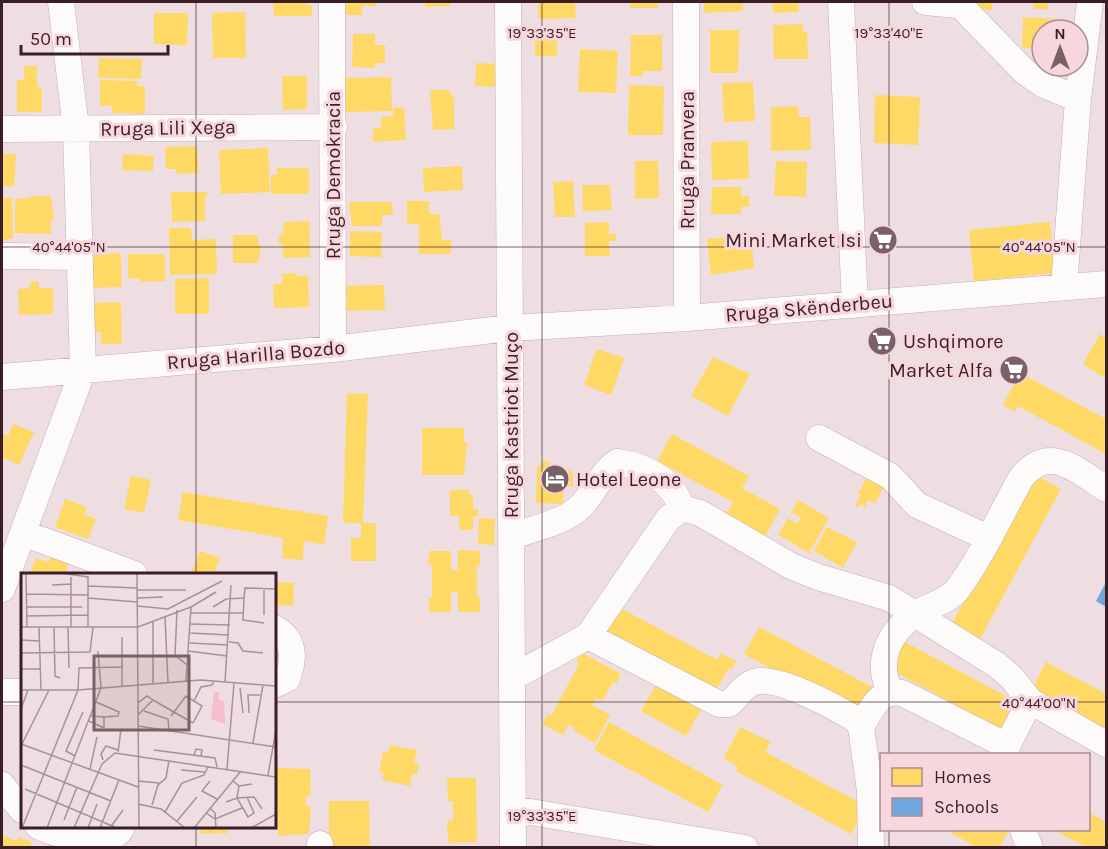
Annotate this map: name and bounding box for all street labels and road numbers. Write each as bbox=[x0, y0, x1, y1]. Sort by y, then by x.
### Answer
street label: Rruga Demokracia bbox=[322, 91, 345, 259]
street label: Rruga Pranvera bbox=[676, 91, 699, 229]
street label: Rruga Lili Xega bbox=[100, 115, 236, 141]
street label: Rruga Skënderbeu bbox=[724, 289, 894, 327]
street label: Rruga Kastriot Muço bbox=[500, 332, 523, 518]
street label: Rruga Harilla Bozdo bbox=[166, 336, 346, 374]

